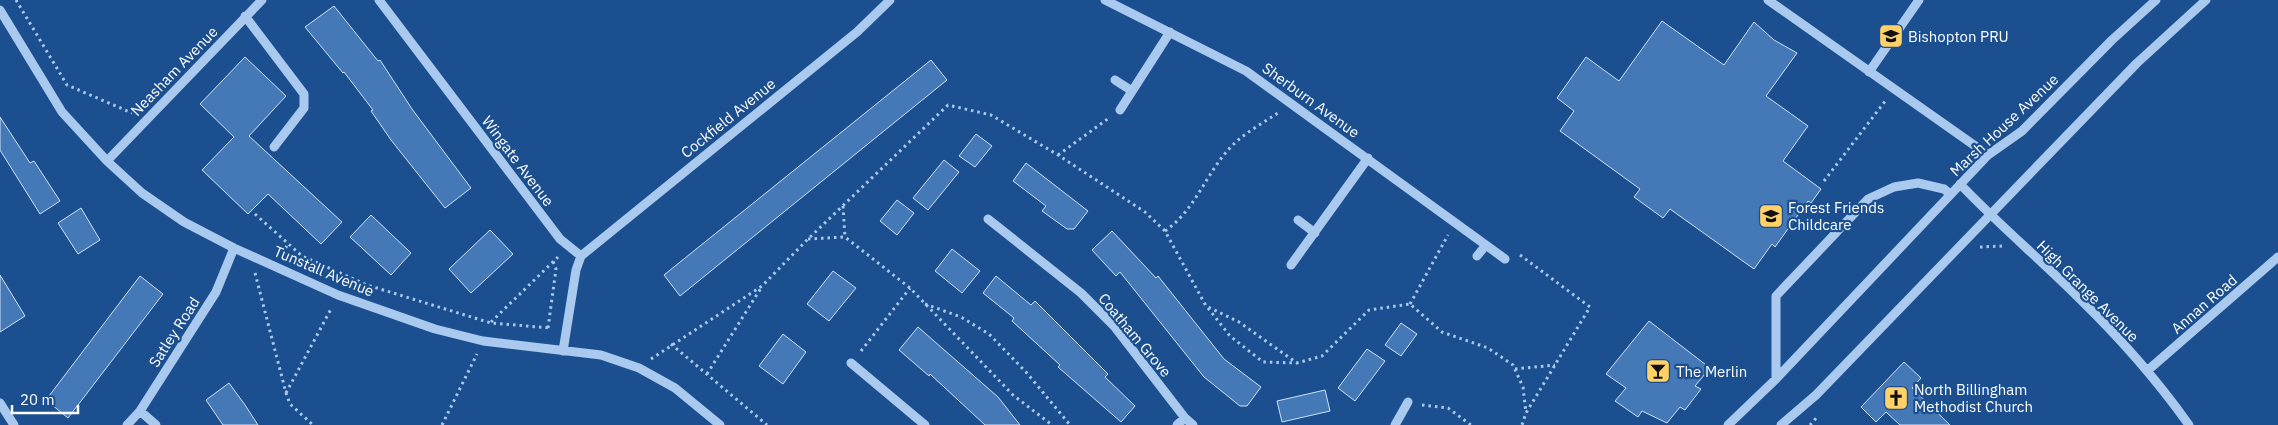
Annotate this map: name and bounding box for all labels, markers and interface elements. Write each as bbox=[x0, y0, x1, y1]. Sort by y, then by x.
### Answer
street label: Neasham Avenue bbox=[126, 22, 222, 120]
school or university icon: Bishopton PRU bbox=[1878, 23, 1904, 49]
place label: Bishopton PRU bbox=[1908, 27, 2009, 46]
street label: Sherburn Avenue bbox=[1259, 58, 1363, 142]
street label: Marsh House Avenue bbox=[1946, 70, 2062, 180]
street label: Cockfield Avenue bbox=[677, 74, 779, 162]
street label: Wingate Avenue bbox=[478, 112, 558, 210]
place label: Forest Friends Childcare bbox=[1788, 198, 1884, 234]
school or university icon: Forest Friends Childcare bbox=[1758, 203, 1784, 229]
street label: High Grange Avenue bbox=[2033, 236, 2143, 346]
street label: Tunstall Avenue bbox=[271, 241, 377, 301]
street label: Annan Road bbox=[2167, 270, 2241, 338]
street label: Coatham Grove bbox=[1094, 289, 1176, 381]
street label: Satley Road bbox=[144, 293, 204, 371]
bar icon: The Merlin bbox=[1645, 358, 1671, 384]
place label: The Merlin bbox=[1676, 362, 1747, 381]
place label: North Billingham Methodist Church bbox=[1914, 380, 2033, 416]
scale bar bbox=[12, 382, 79, 414]
church icon: North Billingham Methodist Church bbox=[1883, 385, 1909, 411]
text: 20 m bbox=[20, 390, 55, 409]

